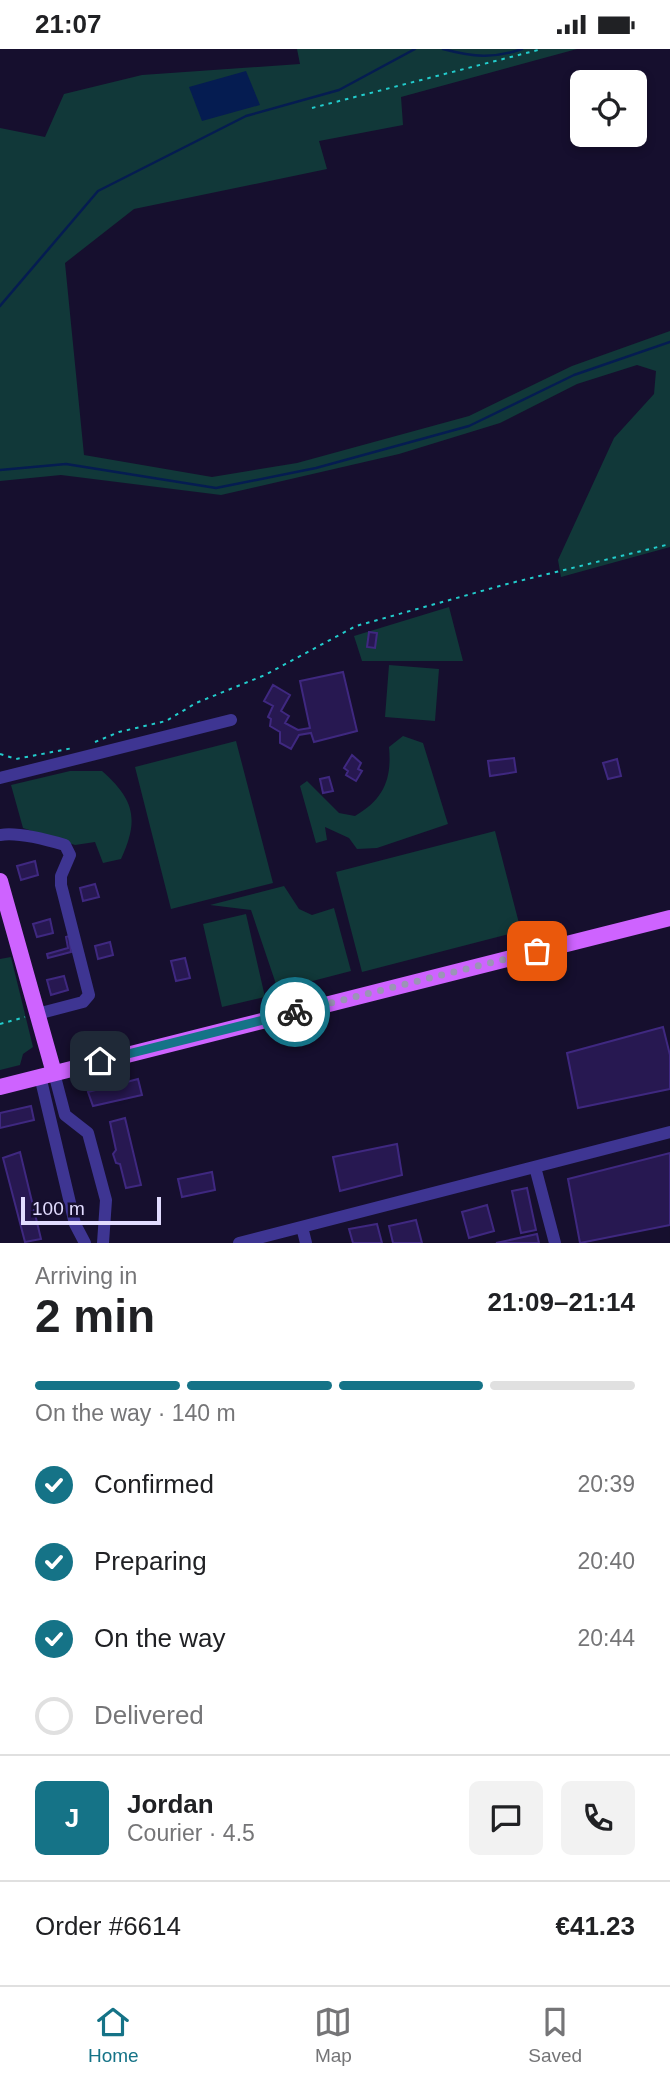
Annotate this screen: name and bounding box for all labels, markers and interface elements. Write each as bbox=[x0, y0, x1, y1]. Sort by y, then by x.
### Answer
text: 21:07 bbox=[35, 9, 102, 39]
map controls bbox=[570, 70, 647, 147]
button: locate bbox=[570, 70, 647, 147]
pin bbox=[507, 921, 567, 981]
icon: bag bbox=[518, 932, 556, 970]
courier bbox=[260, 977, 330, 1047]
icon: bike bbox=[276, 993, 314, 1031]
pin bbox=[70, 1031, 130, 1091]
icon: home bbox=[81, 1042, 119, 1080]
scale bar bbox=[21, 1194, 161, 1226]
text: 100 m bbox=[32, 1198, 85, 1219]
text: Arriving in bbox=[35, 1263, 137, 1289]
text: 21:09–21:14 bbox=[488, 1287, 635, 1317]
text: 2 min bbox=[35, 1290, 155, 1342]
text: On the way · 140 m bbox=[35, 1400, 236, 1426]
icon: check bbox=[35, 1466, 73, 1504]
text: Confirmed bbox=[94, 1469, 214, 1499]
text: 20:39 bbox=[577, 1471, 635, 1497]
icon: check bbox=[35, 1543, 73, 1581]
text: Preparing bbox=[94, 1546, 207, 1576]
text: 20:40 bbox=[577, 1548, 635, 1574]
icon: check bbox=[35, 1620, 73, 1658]
text: On the way bbox=[94, 1623, 226, 1653]
text: 20:44 bbox=[577, 1625, 635, 1651]
text: Delivered bbox=[94, 1700, 204, 1730]
button: chat bbox=[469, 1781, 543, 1855]
button: phone bbox=[561, 1781, 635, 1855]
text: Jordan bbox=[127, 1789, 214, 1819]
text: J bbox=[65, 1803, 79, 1833]
text: Courier · 4.5 bbox=[127, 1820, 255, 1846]
text: Order #6614 bbox=[35, 1911, 181, 1941]
text: €41.23 bbox=[555, 1911, 635, 1941]
tab: Home bbox=[88, 2003, 139, 2067]
tab: Map bbox=[314, 2003, 352, 2067]
tab: Saved bbox=[528, 2003, 582, 2067]

